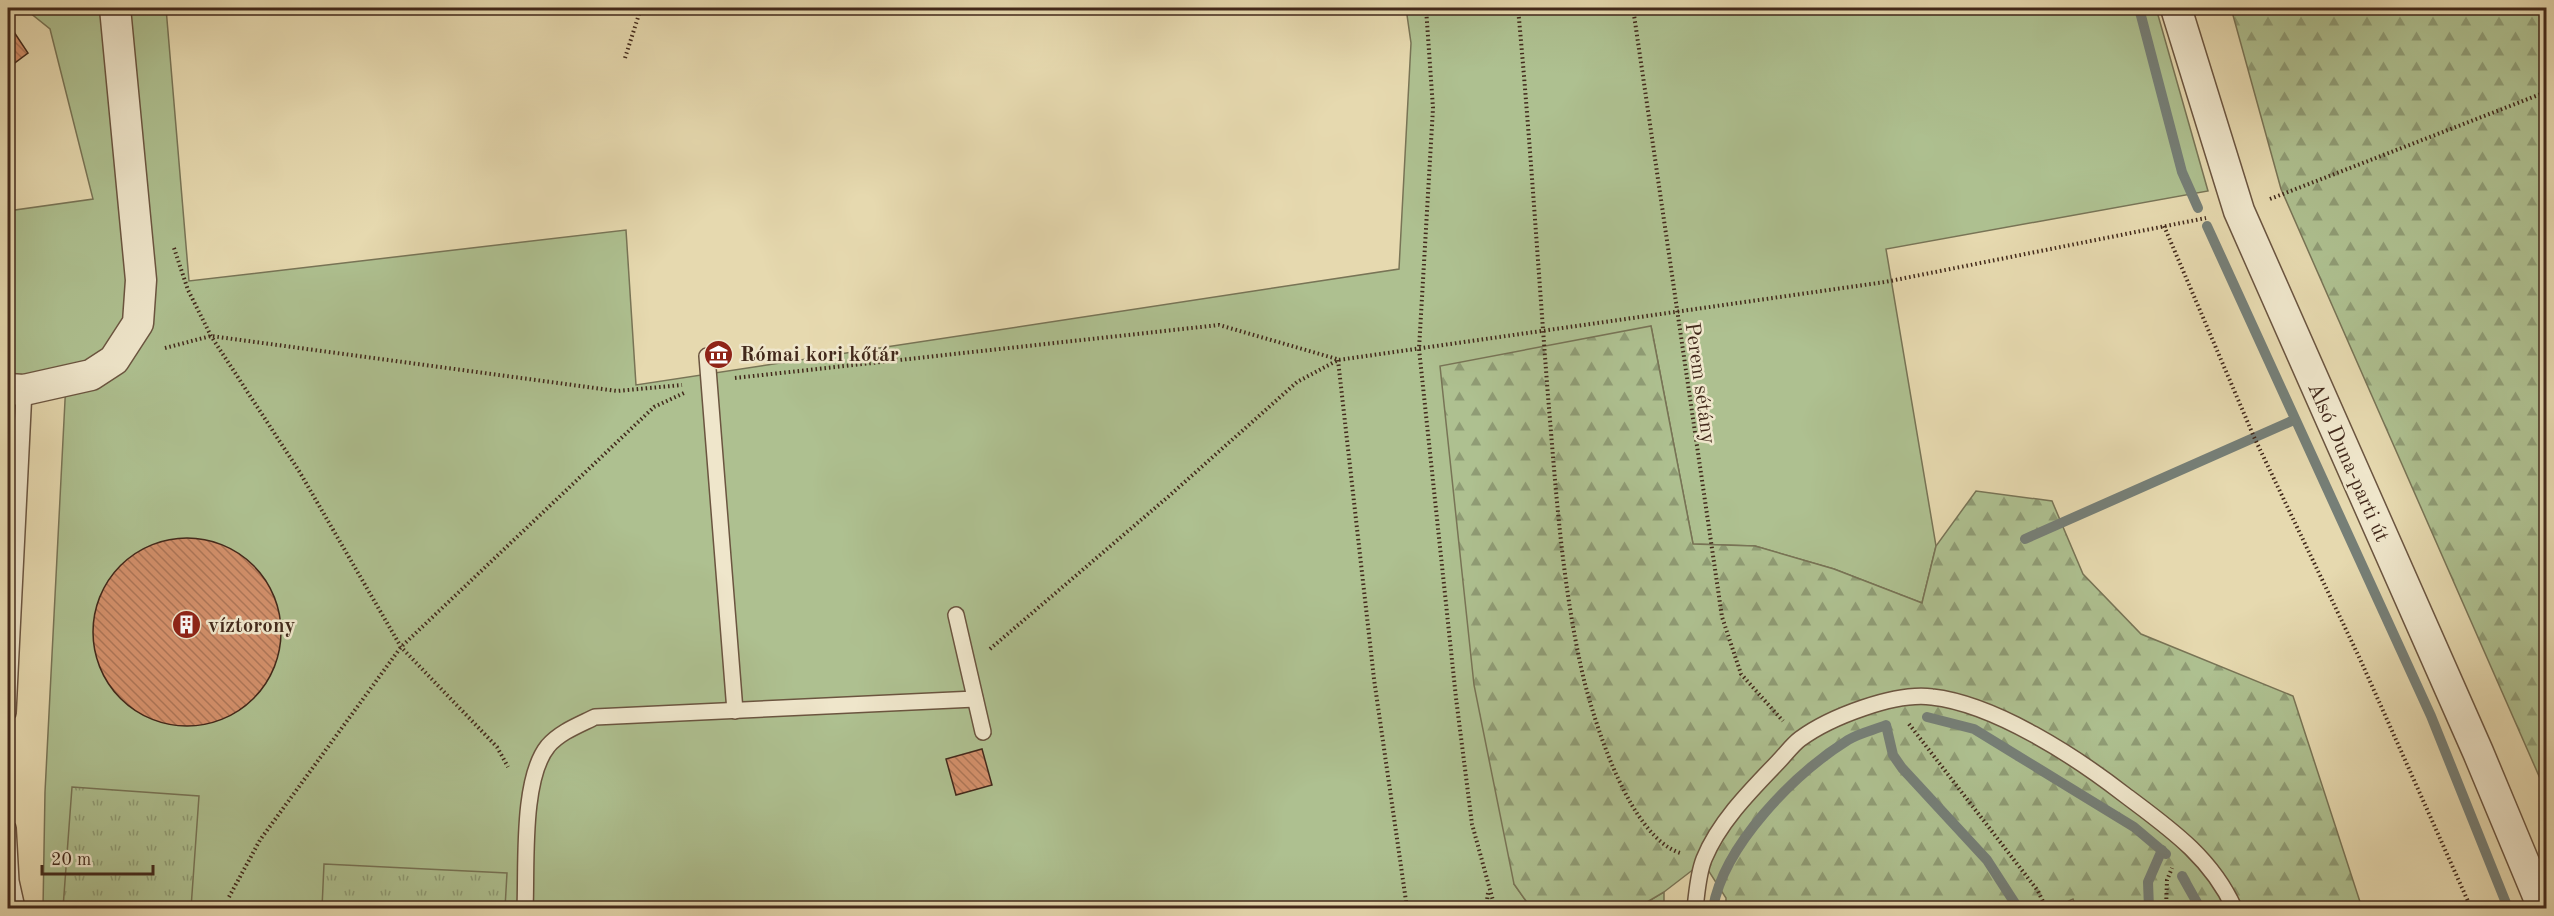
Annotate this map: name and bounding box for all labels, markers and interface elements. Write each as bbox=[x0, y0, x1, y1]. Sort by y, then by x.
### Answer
street label: Perem sétány bbox=[1681, 321, 1718, 445]
museum icon: Római kori kőtár bbox=[703, 338, 735, 370]
place label: Római kori kőtár bbox=[740, 345, 899, 366]
street label: Alsó Duna-parti út bbox=[2303, 380, 2392, 545]
building icon: víztorony bbox=[171, 609, 203, 641]
place label: víztorony bbox=[208, 616, 296, 637]
scale bar bbox=[42, 838, 153, 876]
text: 20 m bbox=[51, 851, 91, 869]

